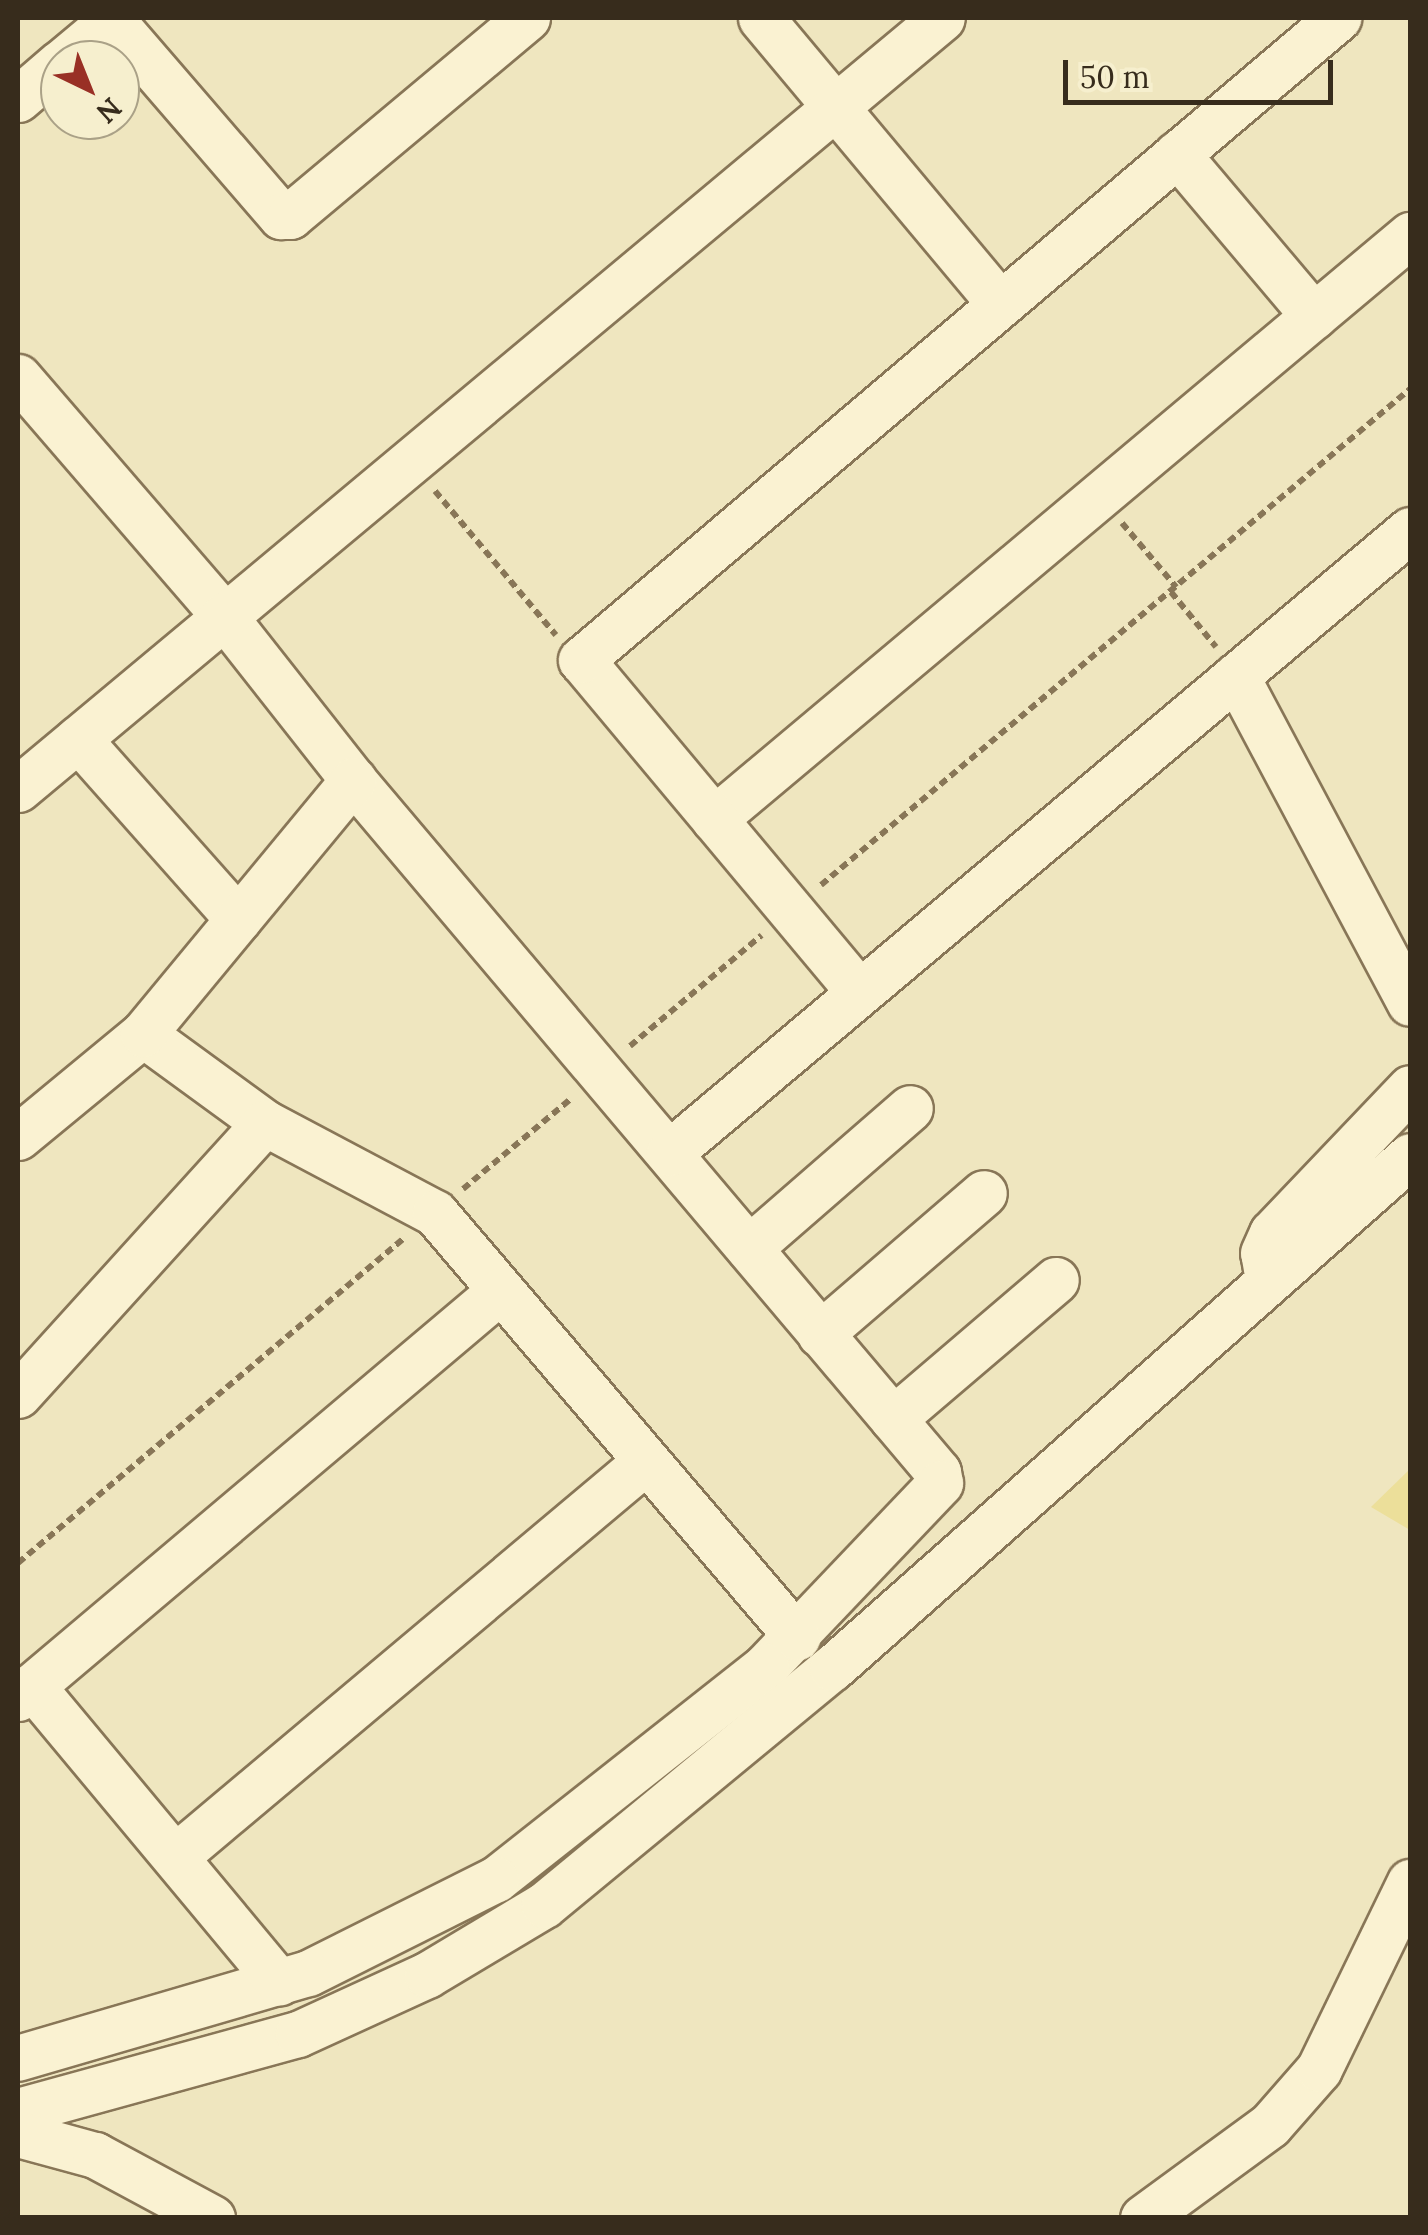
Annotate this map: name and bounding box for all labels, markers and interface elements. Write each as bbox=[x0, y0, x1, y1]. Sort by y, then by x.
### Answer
north arrow bbox=[40, 40, 140, 140]
scale bar bbox=[1068, 40, 1338, 102]
text: 50 m bbox=[1080, 58, 1150, 96]
text: N bbox=[89, 90, 129, 131]

